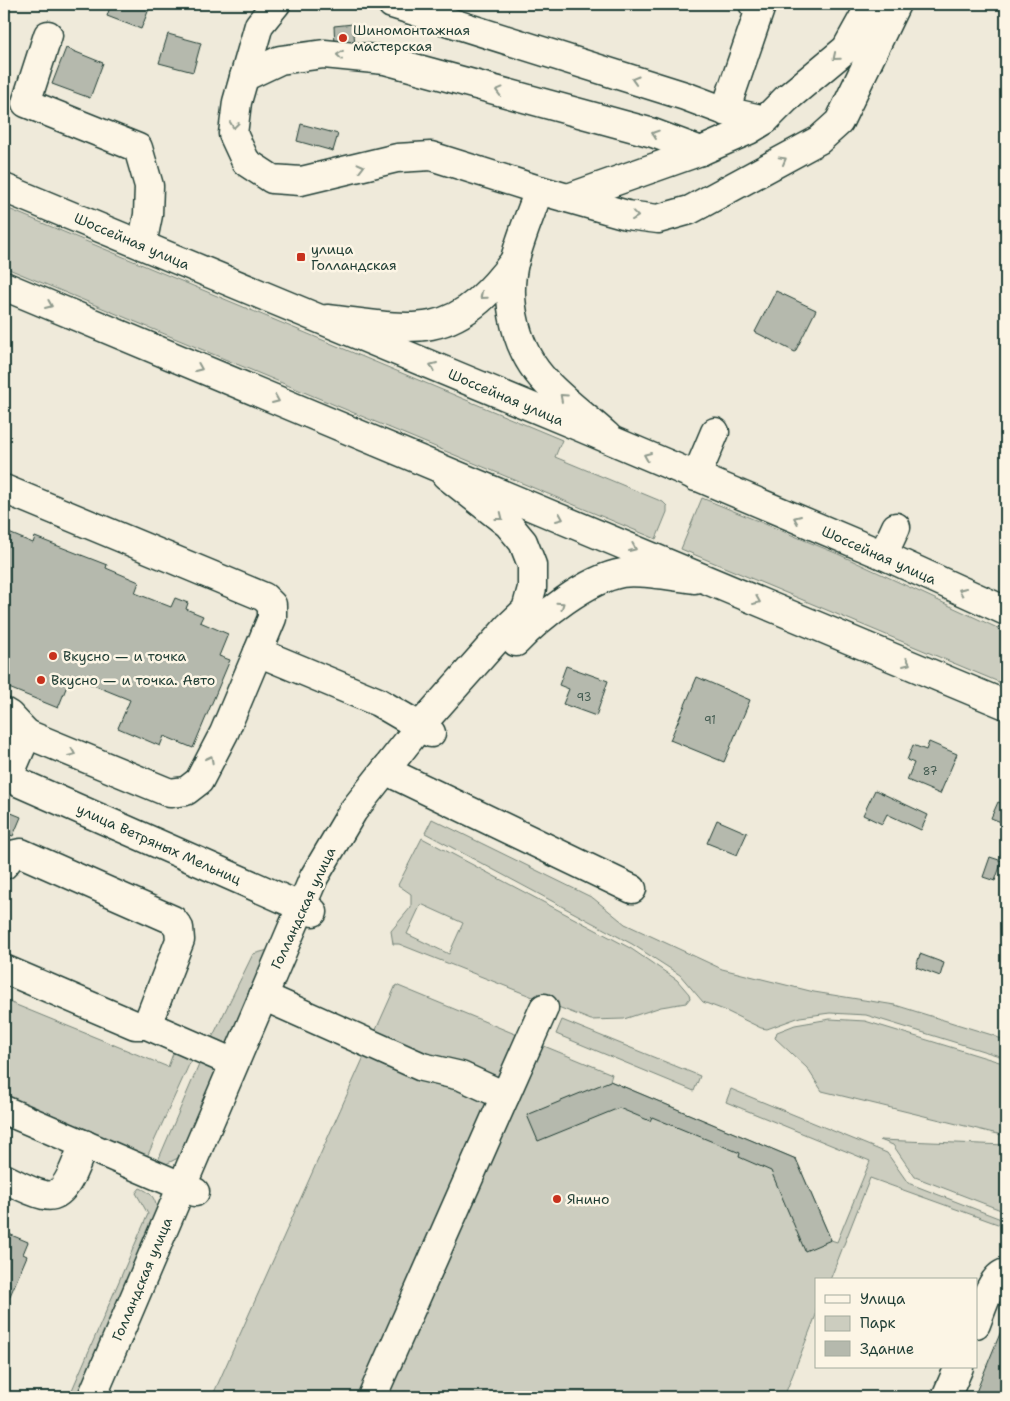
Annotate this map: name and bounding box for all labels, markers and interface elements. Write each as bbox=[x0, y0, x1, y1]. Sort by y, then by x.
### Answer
place label: Шиномонтажная мастерская bbox=[353, 21, 470, 55]
marker: Шиномонтажная мастерская bbox=[337, 32, 349, 44]
one-way arrow bbox=[336, 50, 344, 61]
one-way arrow bbox=[832, 51, 841, 60]
one-way arrow bbox=[631, 76, 640, 86]
one-way arrow bbox=[494, 86, 503, 97]
one-way arrow bbox=[229, 121, 240, 129]
one-way arrow bbox=[652, 130, 660, 140]
one-way arrow bbox=[778, 156, 787, 166]
one-way arrow bbox=[357, 162, 365, 172]
street label: Шоссейная улица bbox=[72, 209, 193, 274]
one-way arrow bbox=[631, 210, 639, 221]
place label: улица Голландская bbox=[311, 240, 397, 274]
marker: улица Голландская bbox=[295, 251, 307, 263]
one-way arrow bbox=[479, 291, 488, 300]
one-way arrow bbox=[44, 298, 53, 309]
one-way arrow bbox=[194, 361, 203, 372]
one-way arrow bbox=[429, 362, 438, 372]
street label: Шоссейная улица bbox=[446, 365, 567, 430]
one-way arrow bbox=[271, 393, 280, 404]
one-way arrow bbox=[559, 394, 568, 403]
one-way arrow bbox=[643, 452, 652, 462]
one-way arrow bbox=[555, 511, 564, 522]
one-way arrow bbox=[494, 512, 503, 521]
one-way arrow bbox=[793, 515, 802, 525]
street label: Шоссейная улица bbox=[819, 522, 939, 589]
one-way arrow bbox=[628, 542, 637, 553]
one-way arrow bbox=[958, 587, 967, 598]
one-way arrow bbox=[752, 594, 761, 605]
one-way arrow bbox=[555, 602, 564, 610]
place label: Вкусно — и точка bbox=[63, 647, 186, 665]
marker: Вкусно — и точка bbox=[47, 650, 59, 662]
one-way arrow bbox=[902, 657, 911, 667]
place label: Вкусно — и точка. Авто bbox=[51, 671, 215, 689]
marker: Вкусно — и точка. Авто bbox=[35, 674, 47, 686]
house number: 93 bbox=[577, 690, 591, 705]
house number: 91 bbox=[704, 713, 716, 728]
one-way arrow bbox=[67, 747, 76, 757]
one-way arrow bbox=[204, 756, 214, 765]
house number: 87 bbox=[923, 764, 938, 779]
street label: улица Ветряных Мельниц bbox=[74, 800, 244, 889]
street label: Голландская улица bbox=[267, 844, 339, 972]
place label: Янино bbox=[567, 1190, 610, 1208]
marker: Янино bbox=[551, 1193, 563, 1205]
street label: Голландская улица bbox=[108, 1214, 176, 1344]
legend bbox=[815, 1278, 978, 1368]
text: Улица bbox=[860, 1289, 906, 1309]
text: Парк bbox=[860, 1313, 896, 1333]
text: Здание bbox=[860, 1339, 914, 1359]

